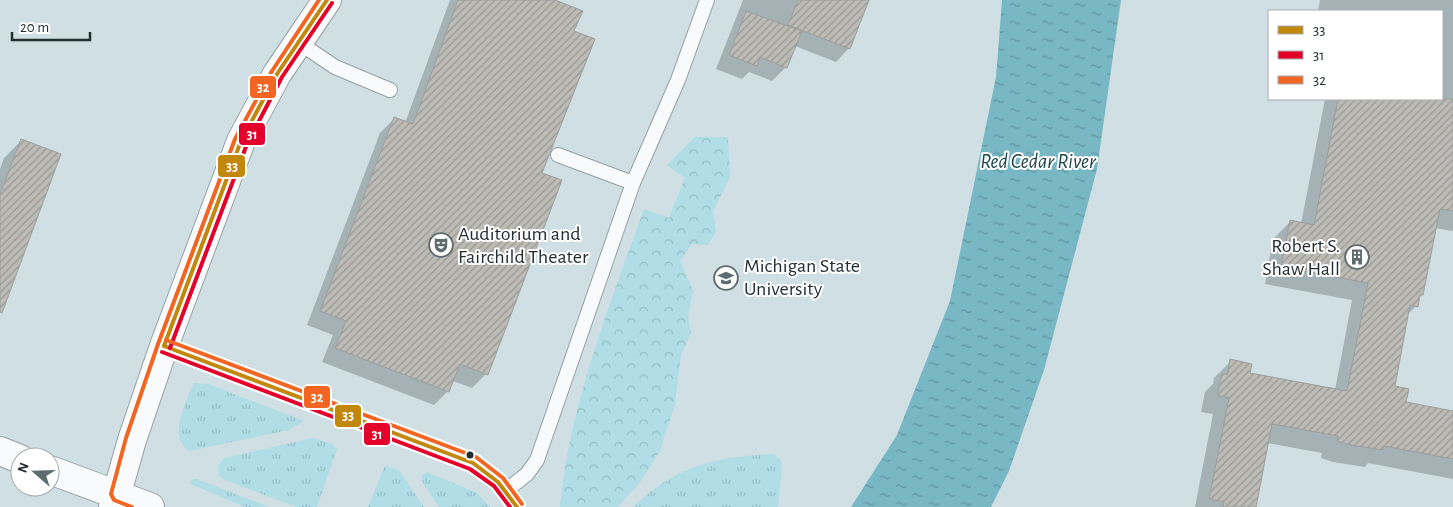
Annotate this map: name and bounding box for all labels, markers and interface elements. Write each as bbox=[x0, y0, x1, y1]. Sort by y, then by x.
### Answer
scale bar bbox=[12, 10, 90, 42]
legend bbox=[1268, 10, 1443, 100]
text: 20 m bbox=[20, 20, 49, 35]
text: 33 bbox=[1313, 23, 1325, 38]
text: 31 bbox=[1313, 48, 1324, 63]
text: 32 bbox=[1313, 73, 1326, 88]
line badge: 32 bbox=[249, 75, 277, 99]
text: 32 bbox=[257, 81, 270, 95]
line badge: 31 bbox=[238, 122, 266, 146]
text: 31 bbox=[246, 128, 258, 142]
water label: Red Cedar River bbox=[980, 151, 1097, 172]
line badge: 33 bbox=[217, 154, 246, 178]
text: 33 bbox=[226, 160, 238, 174]
place label: Auditorium and Fairchild Theater bbox=[458, 224, 589, 267]
theatre icon: Auditorium and Fairchild Theater bbox=[428, 232, 454, 258]
place label: Robert S. Shaw Hall bbox=[1262, 236, 1340, 279]
building icon: Robert S. Shaw Hall bbox=[1344, 244, 1370, 270]
place label: Michigan State University bbox=[744, 256, 860, 299]
school or university icon: Michigan State University bbox=[713, 265, 739, 291]
line badge: 32 bbox=[303, 385, 331, 409]
text: 32 bbox=[311, 391, 324, 405]
line badge: 33 bbox=[334, 404, 362, 428]
text: 33 bbox=[342, 409, 354, 423]
line badge: 31 bbox=[363, 422, 391, 446]
text: 31 bbox=[371, 428, 383, 442]
north arrow bbox=[10, 447, 60, 497]
unlabelled marker bbox=[465, 450, 475, 460]
text: N bbox=[15, 461, 32, 475]

